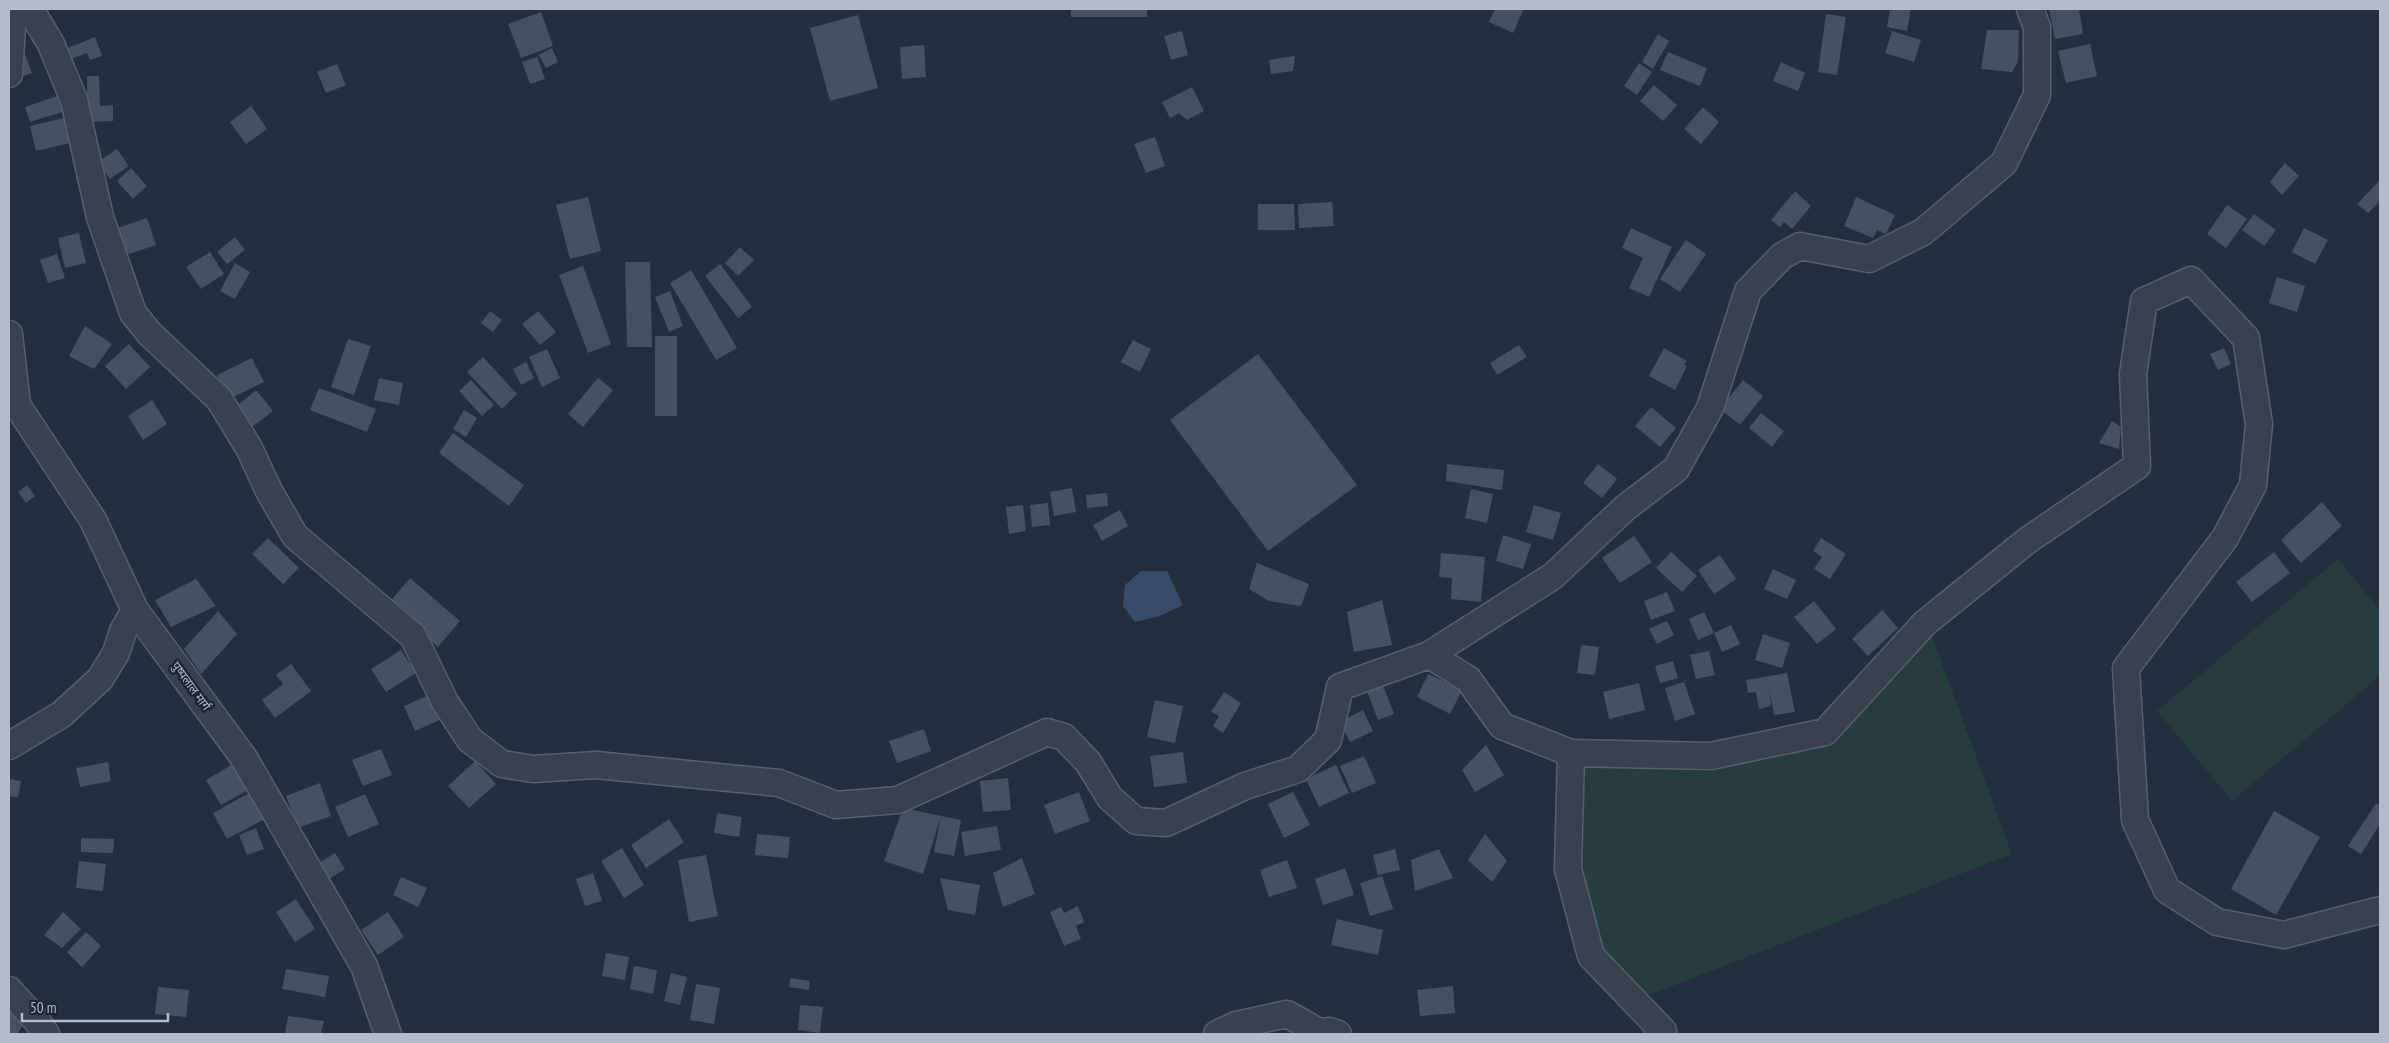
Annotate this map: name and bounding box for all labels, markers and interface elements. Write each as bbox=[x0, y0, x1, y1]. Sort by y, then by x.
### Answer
street label: पुष्पलाल मार्ग bbox=[168, 658, 215, 714]
scale bar bbox=[22, 990, 169, 1022]
text: 50 m bbox=[30, 998, 56, 1017]

